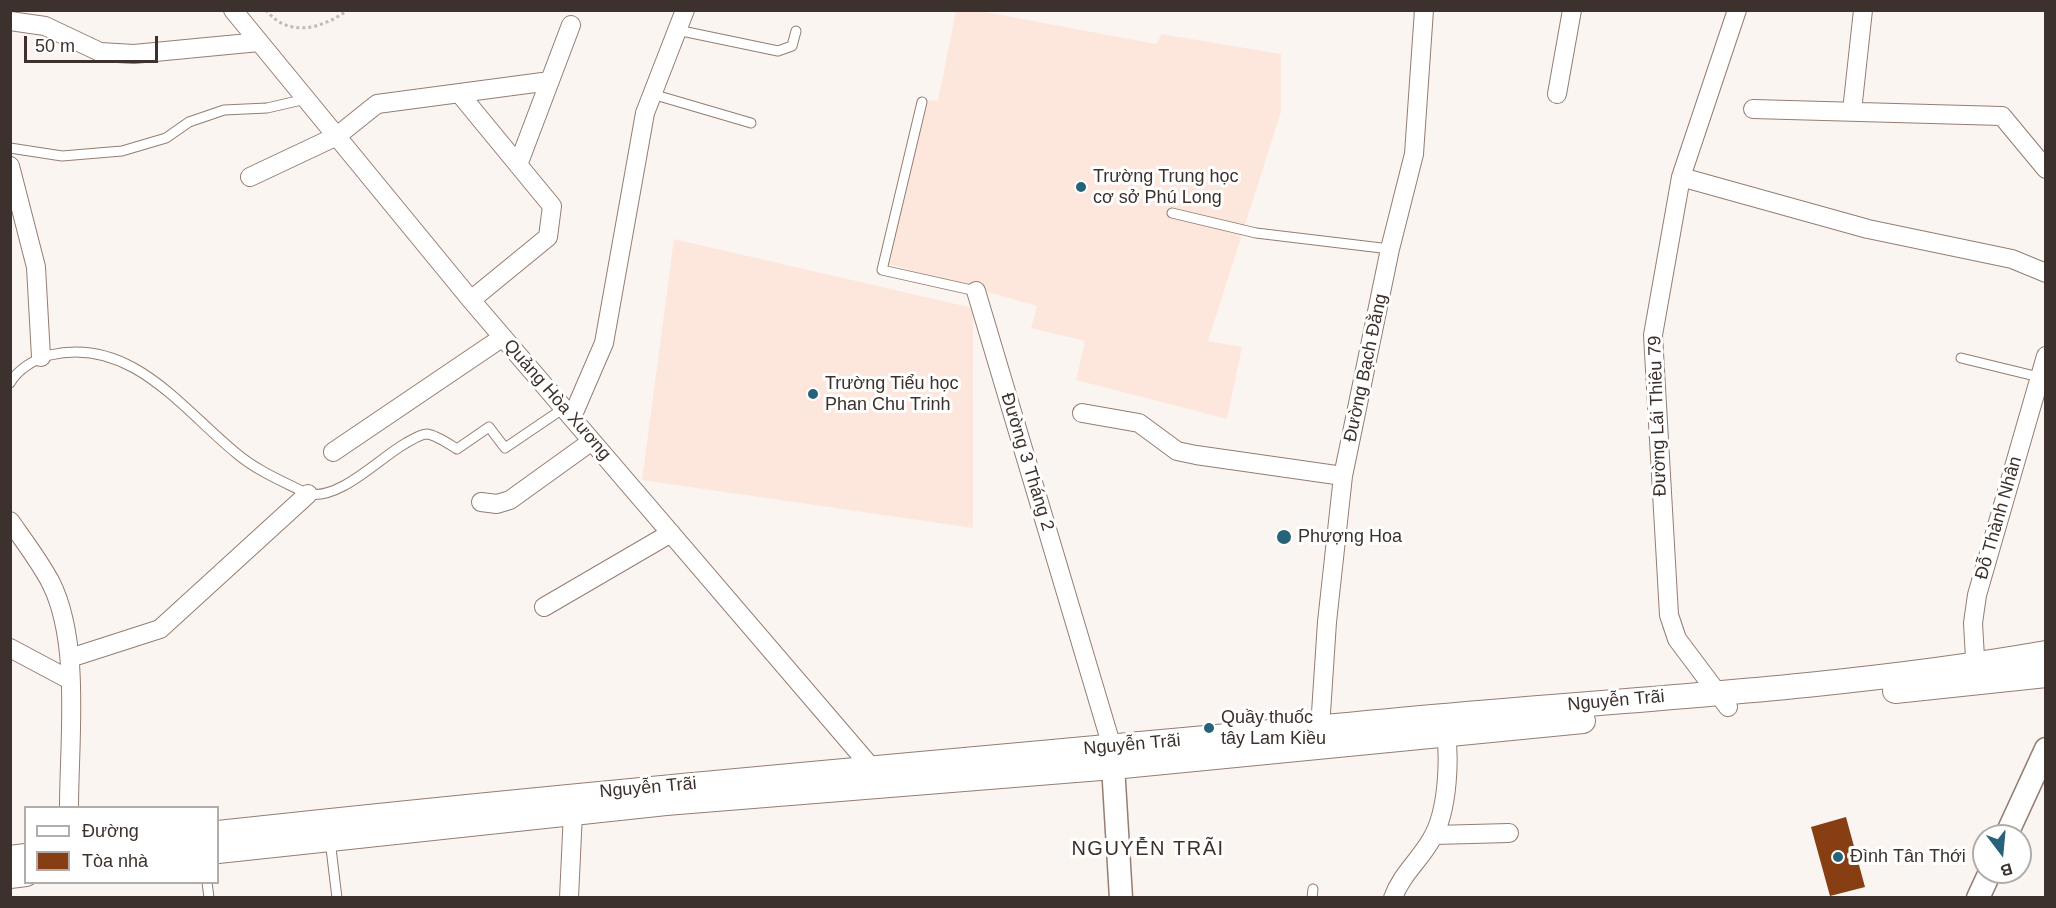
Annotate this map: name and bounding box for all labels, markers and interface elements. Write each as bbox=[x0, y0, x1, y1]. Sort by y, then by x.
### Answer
scale bar bbox=[27, 24, 160, 62]
text: 50 m bbox=[35, 36, 75, 56]
place label: Trường Trung học cơ sở Phú Long bbox=[1093, 166, 1239, 208]
marker: Trường Trung học cơ sở Phú Long bbox=[1074, 180, 1088, 194]
street label: Đường Bạch Đằng bbox=[1340, 292, 1392, 444]
street label: Quảng Hòa Xương bbox=[499, 335, 615, 465]
street label: Đường Lái Thiêu 79 bbox=[1644, 335, 1672, 497]
place label: Trường Tiểu học Phan Chu Trinh bbox=[825, 373, 959, 416]
marker: Trường Tiểu học Phan Chu Trinh bbox=[806, 387, 820, 401]
street label: Đường 3 Tháng 2 bbox=[996, 390, 1058, 534]
street label: Đỗ Thành Nhân bbox=[1971, 454, 2027, 582]
place label: Phượng Hoa bbox=[1298, 526, 1402, 548]
marker: Phượng Hoa bbox=[1275, 528, 1293, 546]
street label: Nguyễn Trãi bbox=[1567, 686, 1665, 716]
place label: Quầy thuốc tây Lam Kiều bbox=[1221, 707, 1326, 750]
marker: Quầy thuốc tây Lam Kiều bbox=[1202, 721, 1216, 735]
street label: Nguyễn Trãi bbox=[1083, 730, 1181, 760]
street label: Nguyễn Trãi bbox=[599, 773, 697, 803]
legend bbox=[24, 806, 219, 884]
text: Đường bbox=[82, 821, 139, 841]
north arrow bbox=[1972, 824, 2032, 884]
district label: NGUYỄN TRÃI bbox=[1071, 837, 1225, 861]
place label: Đình Tân Thới bbox=[1850, 846, 1966, 868]
marker: Đình Tân Thới bbox=[1831, 850, 1845, 864]
text: Tòa nhà bbox=[82, 851, 148, 871]
text: B bbox=[1999, 860, 2014, 880]

